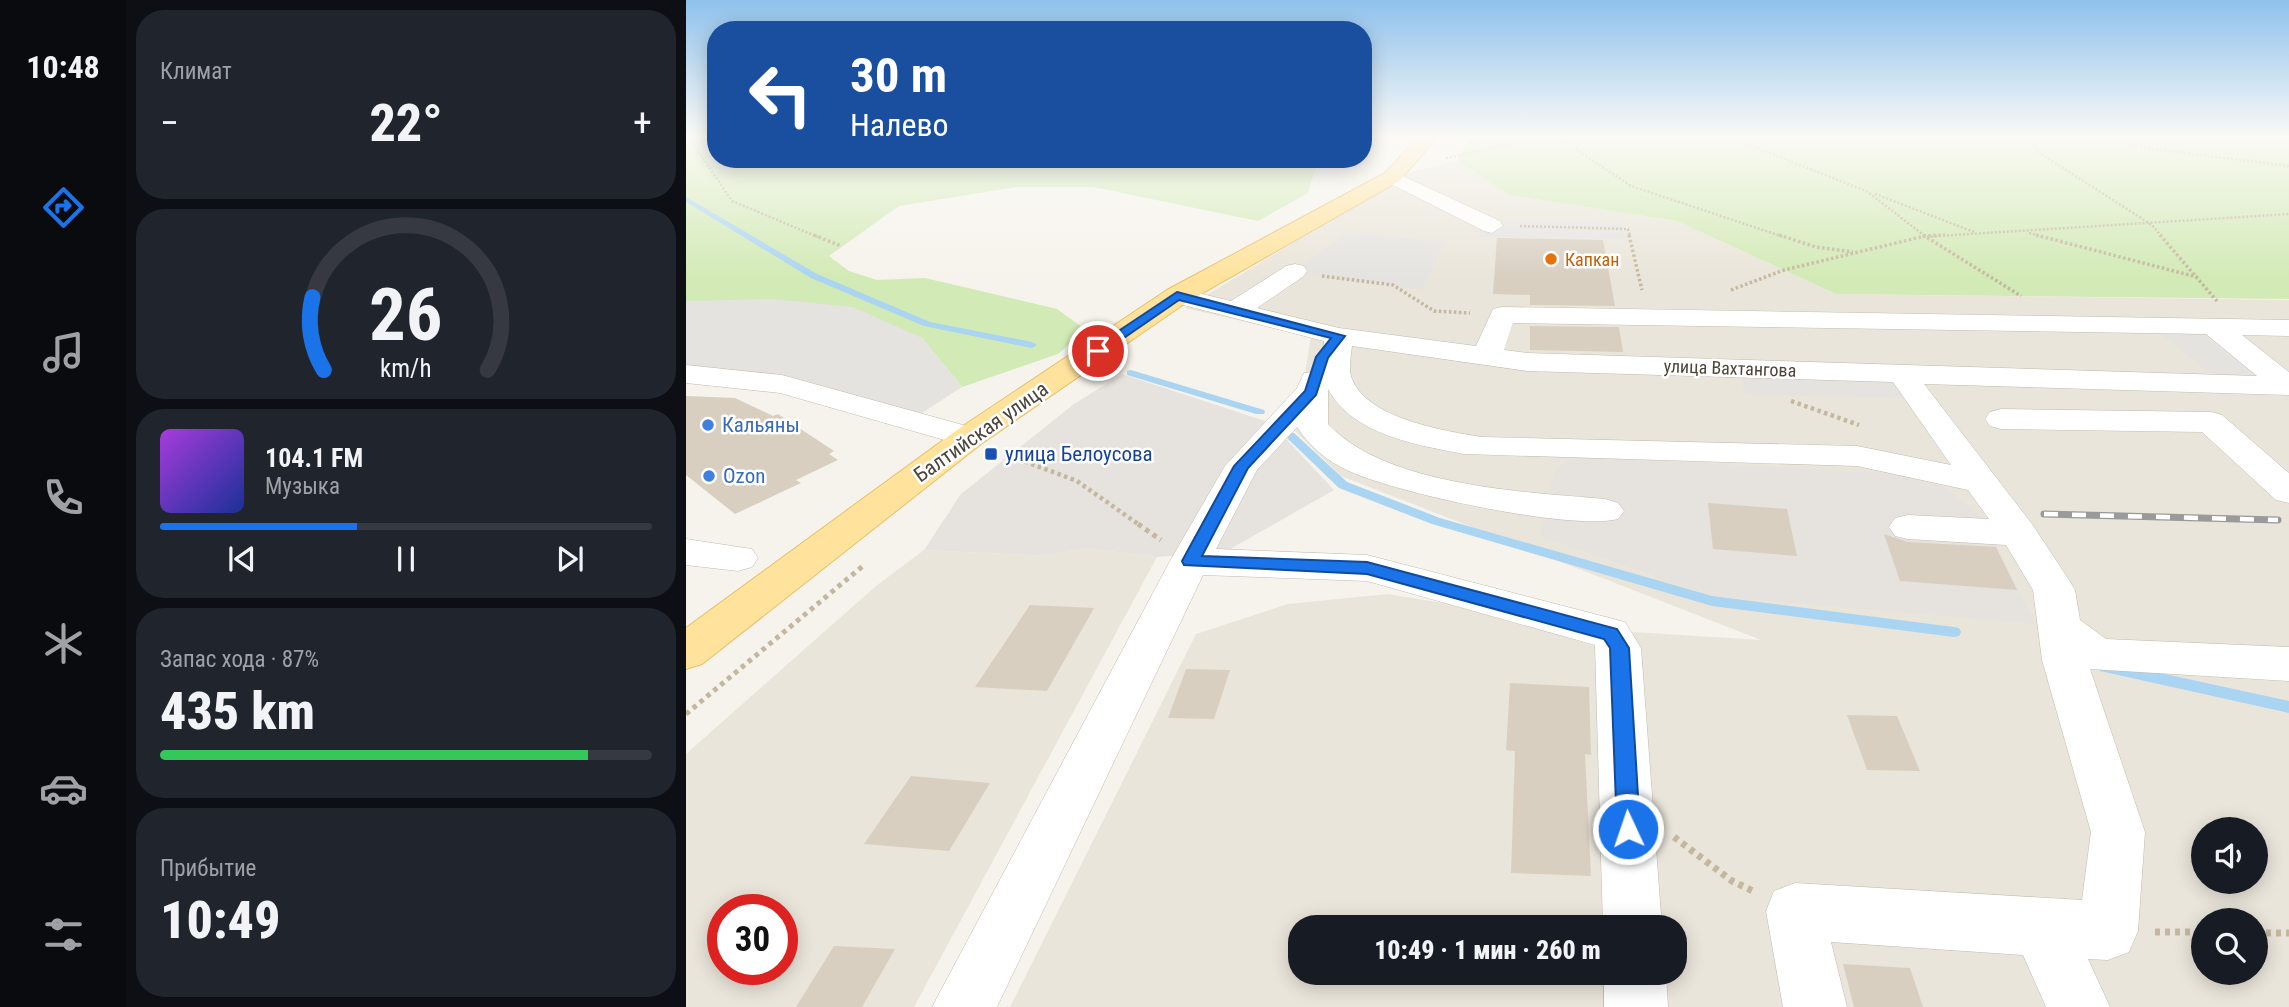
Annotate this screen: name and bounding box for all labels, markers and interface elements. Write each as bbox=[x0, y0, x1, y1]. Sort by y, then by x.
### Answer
text: 30 m bbox=[850, 47, 947, 104]
text: 10:48 bbox=[26, 48, 100, 86]
icon: left bbox=[735, 49, 826, 140]
text: Климат bbox=[160, 58, 232, 85]
text: 22° bbox=[369, 93, 443, 154]
text: − bbox=[160, 101, 179, 145]
text: + bbox=[633, 101, 652, 145]
text: Налево bbox=[850, 106, 949, 144]
icon: directions bbox=[39, 183, 88, 232]
place label: Капкан bbox=[1565, 249, 1619, 270]
marker: Капкан bbox=[1543, 251, 1559, 267]
text: 26 bbox=[369, 273, 443, 359]
pin bbox=[1068, 321, 1128, 381]
icon: music bbox=[39, 328, 88, 377]
icon: arrive bbox=[1079, 332, 1117, 370]
text: km/h bbox=[380, 354, 432, 383]
street label: улица Вахтангова bbox=[1663, 355, 1797, 381]
street label: Балтийская улица bbox=[909, 377, 1053, 487]
place label: Кальяны bbox=[722, 413, 800, 437]
marker: Кальяны bbox=[700, 417, 716, 433]
place label: улица Белоусова bbox=[1005, 442, 1153, 466]
text: 104.1 FM bbox=[265, 443, 363, 473]
marker: улица Белоусова bbox=[983, 446, 999, 462]
place label: Ozon bbox=[723, 464, 765, 488]
marker: Ozon bbox=[701, 468, 717, 484]
icon: phone bbox=[39, 473, 88, 522]
text: Музыка bbox=[265, 473, 340, 500]
icon: previous bbox=[223, 540, 261, 578]
icon: pause bbox=[387, 540, 425, 578]
icon: next bbox=[551, 540, 589, 578]
icon: climate bbox=[39, 619, 88, 668]
text: Запас хода · 87% bbox=[160, 646, 319, 673]
text: 435 km bbox=[160, 681, 315, 742]
icon: car bbox=[39, 764, 88, 813]
position arrow bbox=[1591, 792, 1665, 866]
map controls bbox=[2191, 817, 2268, 985]
button: sound bbox=[2191, 817, 2268, 894]
text: Прибытие bbox=[160, 855, 256, 882]
text: 10:49 bbox=[160, 890, 280, 951]
speed limit sign: 30 bbox=[707, 894, 798, 985]
button: search bbox=[2191, 908, 2268, 985]
icon: filters bbox=[39, 910, 88, 959]
text: 10:49 · 1 мин · 260 m bbox=[1374, 935, 1601, 965]

